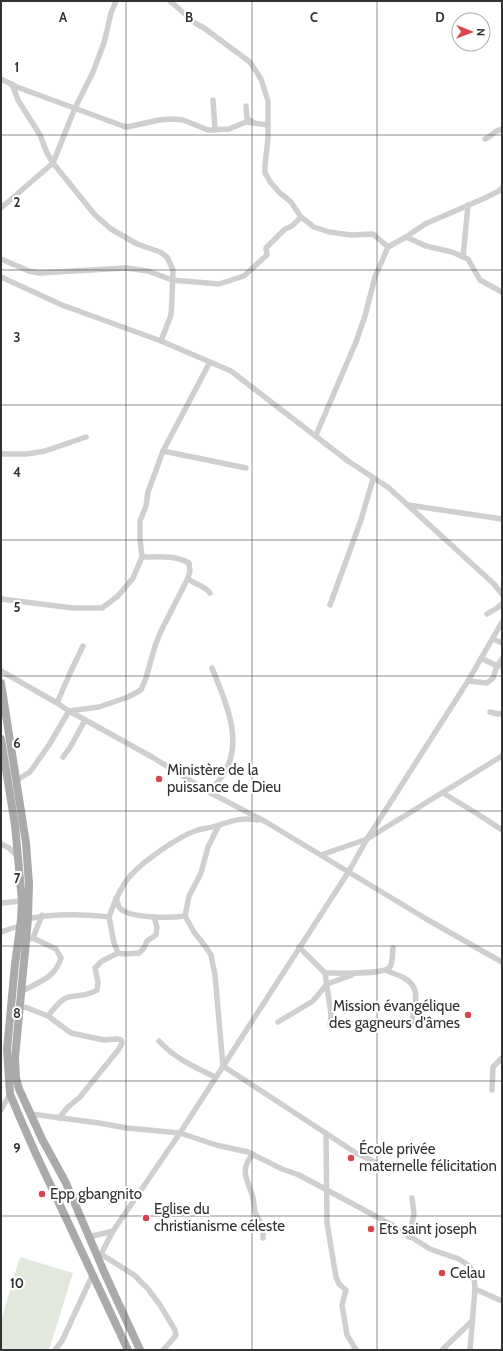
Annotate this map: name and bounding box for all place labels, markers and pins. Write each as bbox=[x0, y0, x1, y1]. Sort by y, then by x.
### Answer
place label: Ministère de la puissance de Dieu bbox=[167, 761, 281, 796]
marker: Ministère de la puissance de Dieu bbox=[154, 774, 164, 784]
place label: Mission évangélique des gagneurs d'âmes bbox=[329, 997, 460, 1032]
marker: Mission évangélique des gagneurs d'âmes bbox=[463, 1010, 473, 1020]
place label: École privée maternelle félicitation bbox=[359, 1139, 497, 1175]
marker: École privée maternelle félicitation bbox=[346, 1153, 356, 1163]
place label: Epp gbangnito bbox=[50, 1185, 142, 1203]
marker: Epp gbangnito bbox=[37, 1189, 47, 1199]
place label: Eglise du christianisme céleste bbox=[154, 1200, 285, 1235]
marker: Eglise du christianisme céleste bbox=[141, 1213, 151, 1223]
place label: Ets saint joseph bbox=[379, 1220, 477, 1238]
marker: Ets saint joseph bbox=[366, 1224, 376, 1234]
place label: Celau bbox=[450, 1264, 485, 1282]
marker: Celau bbox=[437, 1268, 447, 1278]

